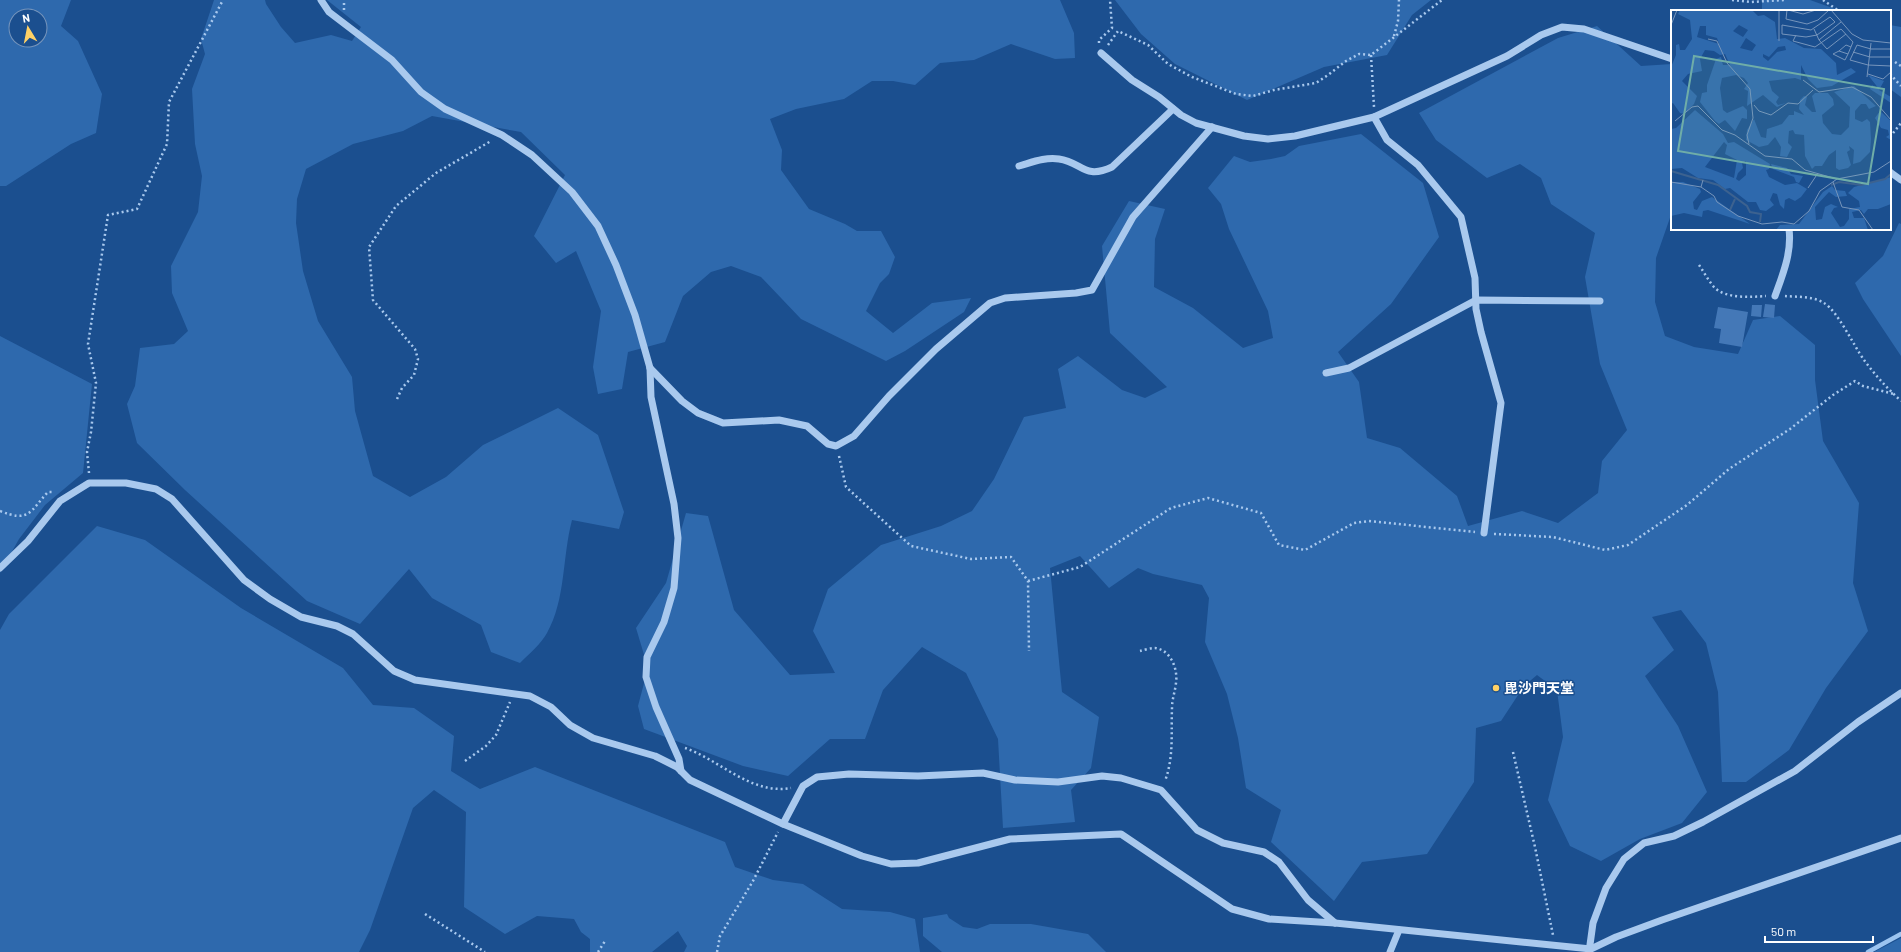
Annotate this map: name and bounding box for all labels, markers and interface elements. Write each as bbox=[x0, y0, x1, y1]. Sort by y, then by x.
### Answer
north arrow bbox=[8, 8, 48, 48]
inset map bbox=[1671, 10, 1891, 230]
text: N bbox=[21, 11, 31, 25]
place label: 毘沙門天堂 bbox=[1504, 679, 1574, 696]
marker: 毘沙門天堂 bbox=[1491, 683, 1501, 693]
scale bar bbox=[1765, 918, 1873, 944]
text: 50 m bbox=[1771, 924, 1796, 938]

